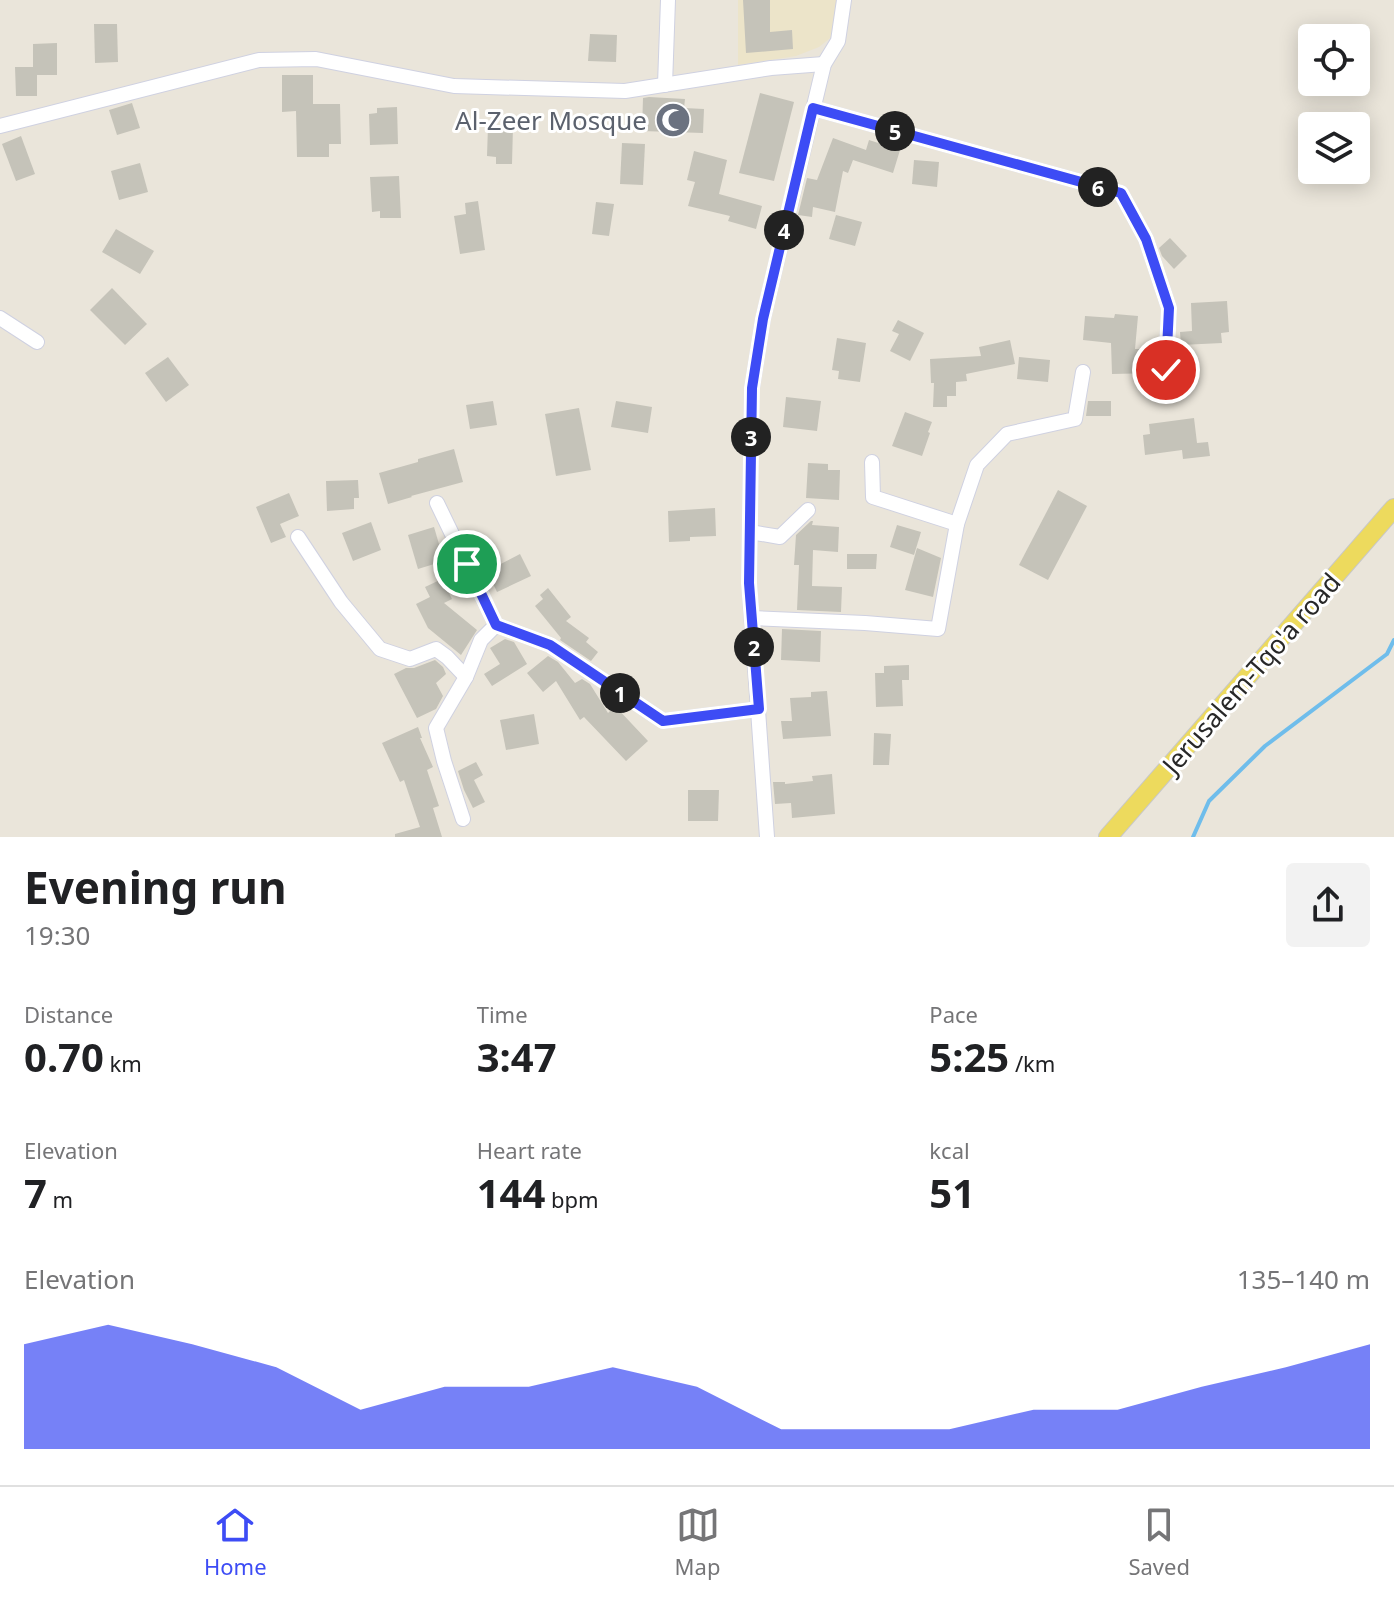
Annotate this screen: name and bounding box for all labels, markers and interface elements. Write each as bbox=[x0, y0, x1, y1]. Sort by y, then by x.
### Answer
map controls bbox=[1298, 24, 1370, 184]
button: locate bbox=[1298, 24, 1370, 96]
mosque icon: Al-Zeer Mosque bbox=[654, 101, 692, 139]
place label: Al-Zeer Mosque bbox=[455, 102, 647, 138]
pin: 5 bbox=[875, 111, 915, 151]
button: layers bbox=[1298, 112, 1370, 184]
text: 5 bbox=[889, 116, 901, 146]
pin: 6 bbox=[1078, 167, 1118, 207]
text: 6 bbox=[1092, 172, 1104, 202]
pin: 4 bbox=[764, 210, 804, 250]
text: 4 bbox=[778, 215, 790, 245]
pin bbox=[1132, 336, 1200, 404]
icon: check bbox=[1144, 348, 1188, 392]
pin: 3 bbox=[731, 417, 771, 457]
text: 3 bbox=[745, 422, 757, 452]
pin bbox=[433, 530, 501, 598]
icon: arrive bbox=[445, 542, 489, 586]
street label: Jerusalem-Tqo'a road bbox=[1152, 565, 1348, 783]
pin: 2 bbox=[734, 627, 774, 667]
text: 2 bbox=[748, 632, 760, 662]
pin: 1 bbox=[600, 673, 640, 713]
text: 1 bbox=[614, 678, 626, 708]
text: Evening run bbox=[24, 857, 287, 917]
button: share bbox=[1286, 863, 1370, 947]
text: 19:30 bbox=[24, 917, 90, 953]
text: Distance bbox=[24, 999, 113, 1029]
text: Time bbox=[477, 999, 528, 1029]
text: Pace bbox=[929, 999, 978, 1029]
text: 0.70 bbox=[24, 1029, 104, 1084]
text: 3:47 bbox=[477, 1029, 557, 1084]
text: 5:25 bbox=[929, 1029, 1009, 1084]
text: km bbox=[104, 1048, 142, 1078]
text: /km bbox=[1009, 1048, 1055, 1078]
text: Elevation bbox=[24, 1135, 118, 1165]
text: Heart rate bbox=[477, 1135, 582, 1165]
text: kcal bbox=[929, 1135, 970, 1165]
text: 7 bbox=[24, 1165, 47, 1220]
text: 144 bbox=[477, 1165, 545, 1220]
text: 51 bbox=[929, 1165, 975, 1220]
text: m bbox=[47, 1184, 73, 1214]
text: bpm bbox=[545, 1184, 599, 1214]
text: Elevation bbox=[24, 1261, 135, 1297]
text: 135–140 m bbox=[1237, 1261, 1370, 1297]
tab: Home bbox=[204, 1503, 267, 1581]
tab: Map bbox=[675, 1503, 720, 1581]
tab: Saved bbox=[1128, 1503, 1190, 1581]

